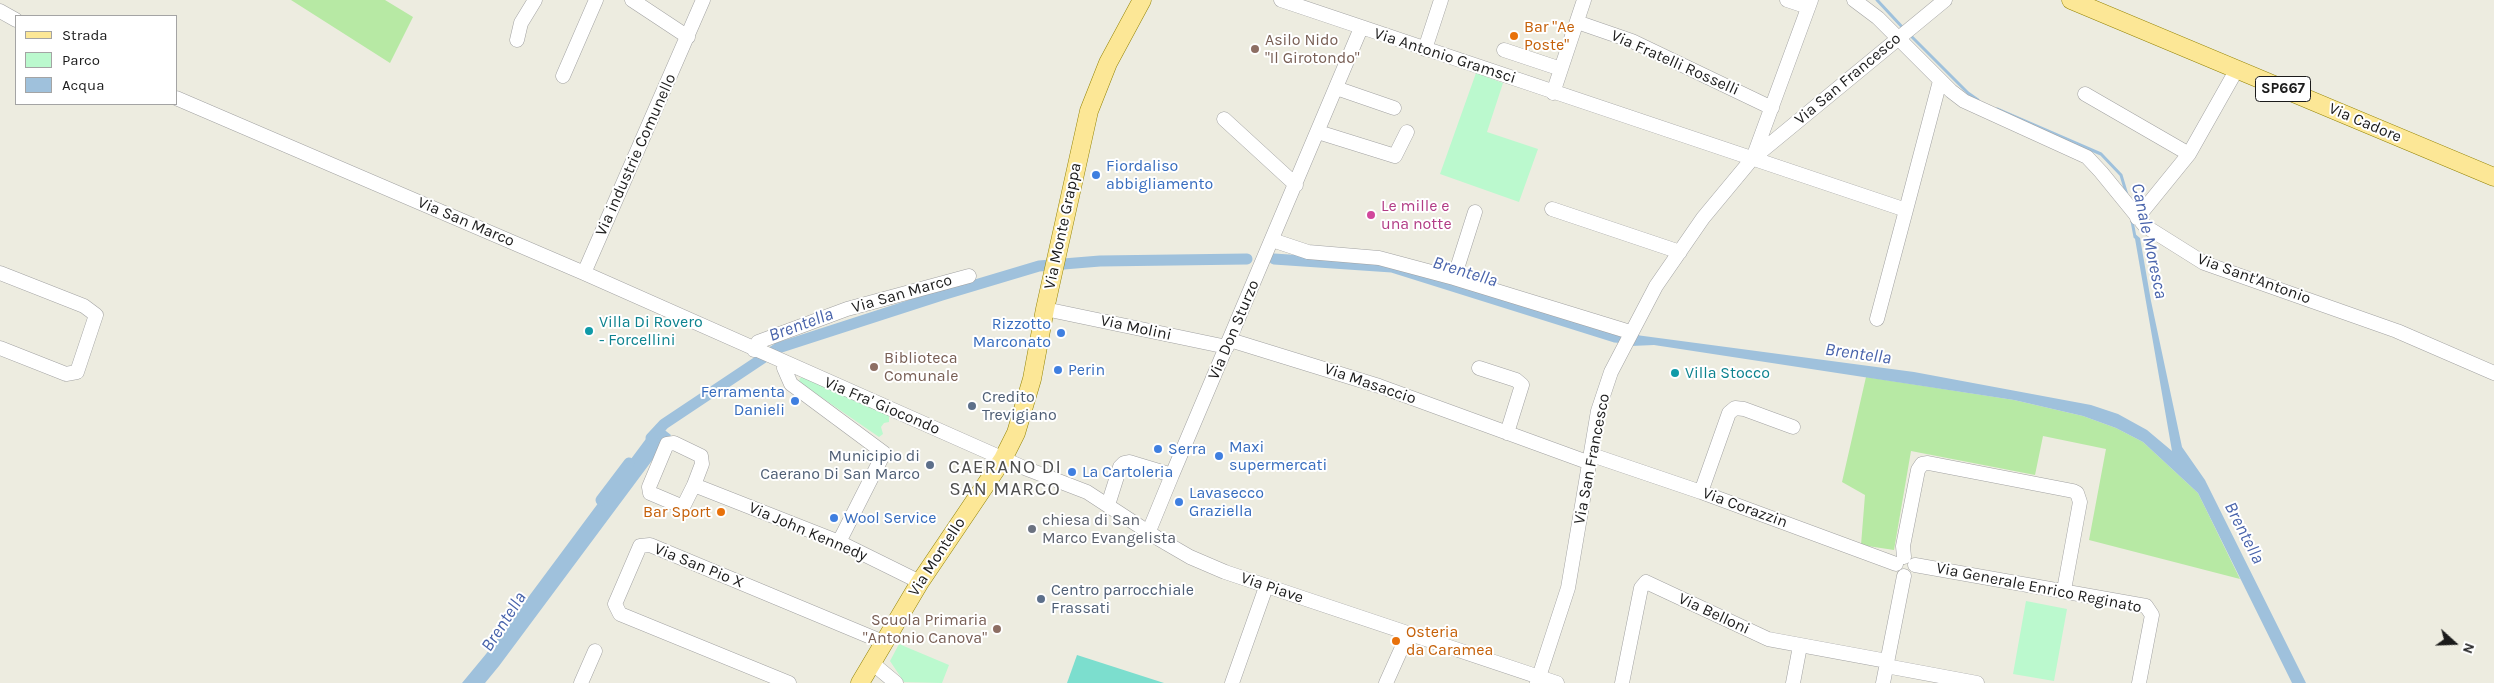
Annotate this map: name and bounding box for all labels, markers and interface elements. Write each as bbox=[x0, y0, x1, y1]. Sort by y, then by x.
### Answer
legend bbox=[15, 15, 178, 105]
place label: Bar "Ae Poste" bbox=[1524, 17, 1575, 55]
street label: Via Antonio Gramsci bbox=[1372, 24, 1518, 88]
text: Strada bbox=[62, 26, 108, 44]
street label: Via Fratelli Rosselli bbox=[1608, 26, 1742, 100]
street label: Via San Francesco bbox=[1791, 29, 1905, 129]
place label: Asilo Nido "Il Girotondo" bbox=[1265, 30, 1360, 68]
marker: Bar "Ae Poste" bbox=[1508, 30, 1520, 42]
marker: Asilo Nido "Il Girotondo" bbox=[1249, 43, 1261, 55]
text: Parco bbox=[62, 51, 100, 69]
street label: Via industrie Comunello bbox=[591, 71, 681, 239]
text: Acqua bbox=[62, 76, 104, 94]
road number: SP667 bbox=[2256, 76, 2310, 102]
street label: Via Cadore bbox=[2326, 99, 2404, 147]
place label: Fiordaliso abbigliamento bbox=[1106, 156, 1213, 194]
street label: Via Monte Grappa bbox=[1040, 161, 1086, 291]
marker: Fiordaliso abbigliamento bbox=[1090, 169, 1102, 181]
water label: Canale Moresca bbox=[2126, 181, 2172, 301]
street label: Via San Marco bbox=[415, 193, 517, 251]
place label: Le mille e una notte bbox=[1381, 196, 1452, 234]
marker: Le mille e una notte bbox=[1365, 209, 1377, 221]
street label: Via Sant'Antonio bbox=[2195, 250, 2313, 308]
water label: Brentella bbox=[1430, 252, 1500, 292]
street label: Via San Marco bbox=[850, 271, 954, 317]
street label: Via Don Sturzo bbox=[1204, 277, 1264, 383]
water label: Brentella bbox=[766, 303, 836, 347]
street label: Via Molini bbox=[1099, 311, 1173, 345]
place label: Villa Di Rovero - Forcellini bbox=[599, 312, 703, 350]
place label: Rizzotto Marconato bbox=[973, 314, 1051, 352]
marker: Villa Di Rovero - Forcellini bbox=[583, 325, 595, 337]
marker: Rizzotto Marconato bbox=[1055, 327, 1067, 339]
water label: Brentella bbox=[1823, 339, 1893, 369]
place label: Biblioteca Comunale bbox=[884, 348, 958, 386]
street label: Via Masaccio bbox=[1322, 359, 1418, 409]
place label: Perin bbox=[1068, 360, 1105, 380]
marker: Biblioteca Comunale bbox=[868, 361, 880, 373]
place label: Villa Stocco bbox=[1685, 363, 1770, 383]
marker: Perin bbox=[1052, 364, 1064, 376]
marker: Villa Stocco bbox=[1669, 367, 1681, 379]
street label: Via Fra' Giocondo bbox=[821, 373, 943, 439]
place label: Ferramenta Danieli bbox=[701, 382, 785, 420]
place label: Credito Trevigiano bbox=[982, 387, 1057, 425]
street label: Via San Francesco bbox=[1570, 392, 1614, 526]
marker: Ferramenta Danieli bbox=[789, 395, 801, 407]
marker: Credito Trevigiano bbox=[966, 400, 978, 412]
place label: Maxi supermercati bbox=[1229, 437, 1327, 475]
place label: Serra bbox=[1168, 439, 1206, 459]
marker: Serra bbox=[1152, 443, 1164, 455]
place label: Municipio di Caerano Di San Marco bbox=[760, 446, 920, 484]
marker: Maxi supermercati bbox=[1213, 450, 1225, 462]
district label: CAERANO DI SAN MARCO bbox=[947, 457, 1063, 501]
marker: Municipio di Caerano Di San Marco bbox=[924, 459, 936, 471]
place label: La Cartoleria bbox=[1082, 462, 1173, 482]
marker: La Cartoleria bbox=[1066, 466, 1078, 478]
place label: Lavasecco Graziella bbox=[1189, 483, 1264, 521]
street label: Via Corazzin bbox=[1700, 484, 1790, 532]
marker: Lavasecco Graziella bbox=[1173, 496, 1185, 508]
street label: Via John Kennedy bbox=[746, 498, 870, 566]
water label: Brentella bbox=[2219, 498, 2269, 568]
place label: Bar Sport bbox=[643, 502, 711, 522]
marker: Bar Sport bbox=[715, 506, 727, 518]
place label: Wool Service bbox=[844, 508, 937, 528]
place label: chiesa di San Marco Evangelista bbox=[1042, 510, 1176, 548]
marker: Wool Service bbox=[828, 512, 840, 524]
street label: Via Montello bbox=[904, 514, 970, 600]
marker: chiesa di San Marco Evangelista bbox=[1026, 523, 1038, 535]
street label: Via San Pio X bbox=[651, 539, 747, 593]
street label: Via Generale Enrico Reginato bbox=[1935, 559, 2143, 617]
street label: Via Piave bbox=[1238, 568, 1306, 608]
place label: Centro parrocchiale Frassati bbox=[1051, 580, 1194, 618]
water label: Brentella bbox=[477, 588, 531, 656]
street label: Via Belloni bbox=[1675, 589, 1753, 639]
marker: Centro parrocchiale Frassati bbox=[1035, 593, 1047, 605]
place label: Scuola Primaria "Antonio Canova" bbox=[863, 610, 987, 648]
north arrow bbox=[2429, 618, 2479, 668]
place label: Osteria da Caramea bbox=[1406, 622, 1493, 660]
marker: Scuola Primaria "Antonio Canova" bbox=[991, 623, 1003, 635]
marker: Osteria da Caramea bbox=[1390, 635, 1402, 647]
text: N bbox=[2459, 641, 2478, 656]

